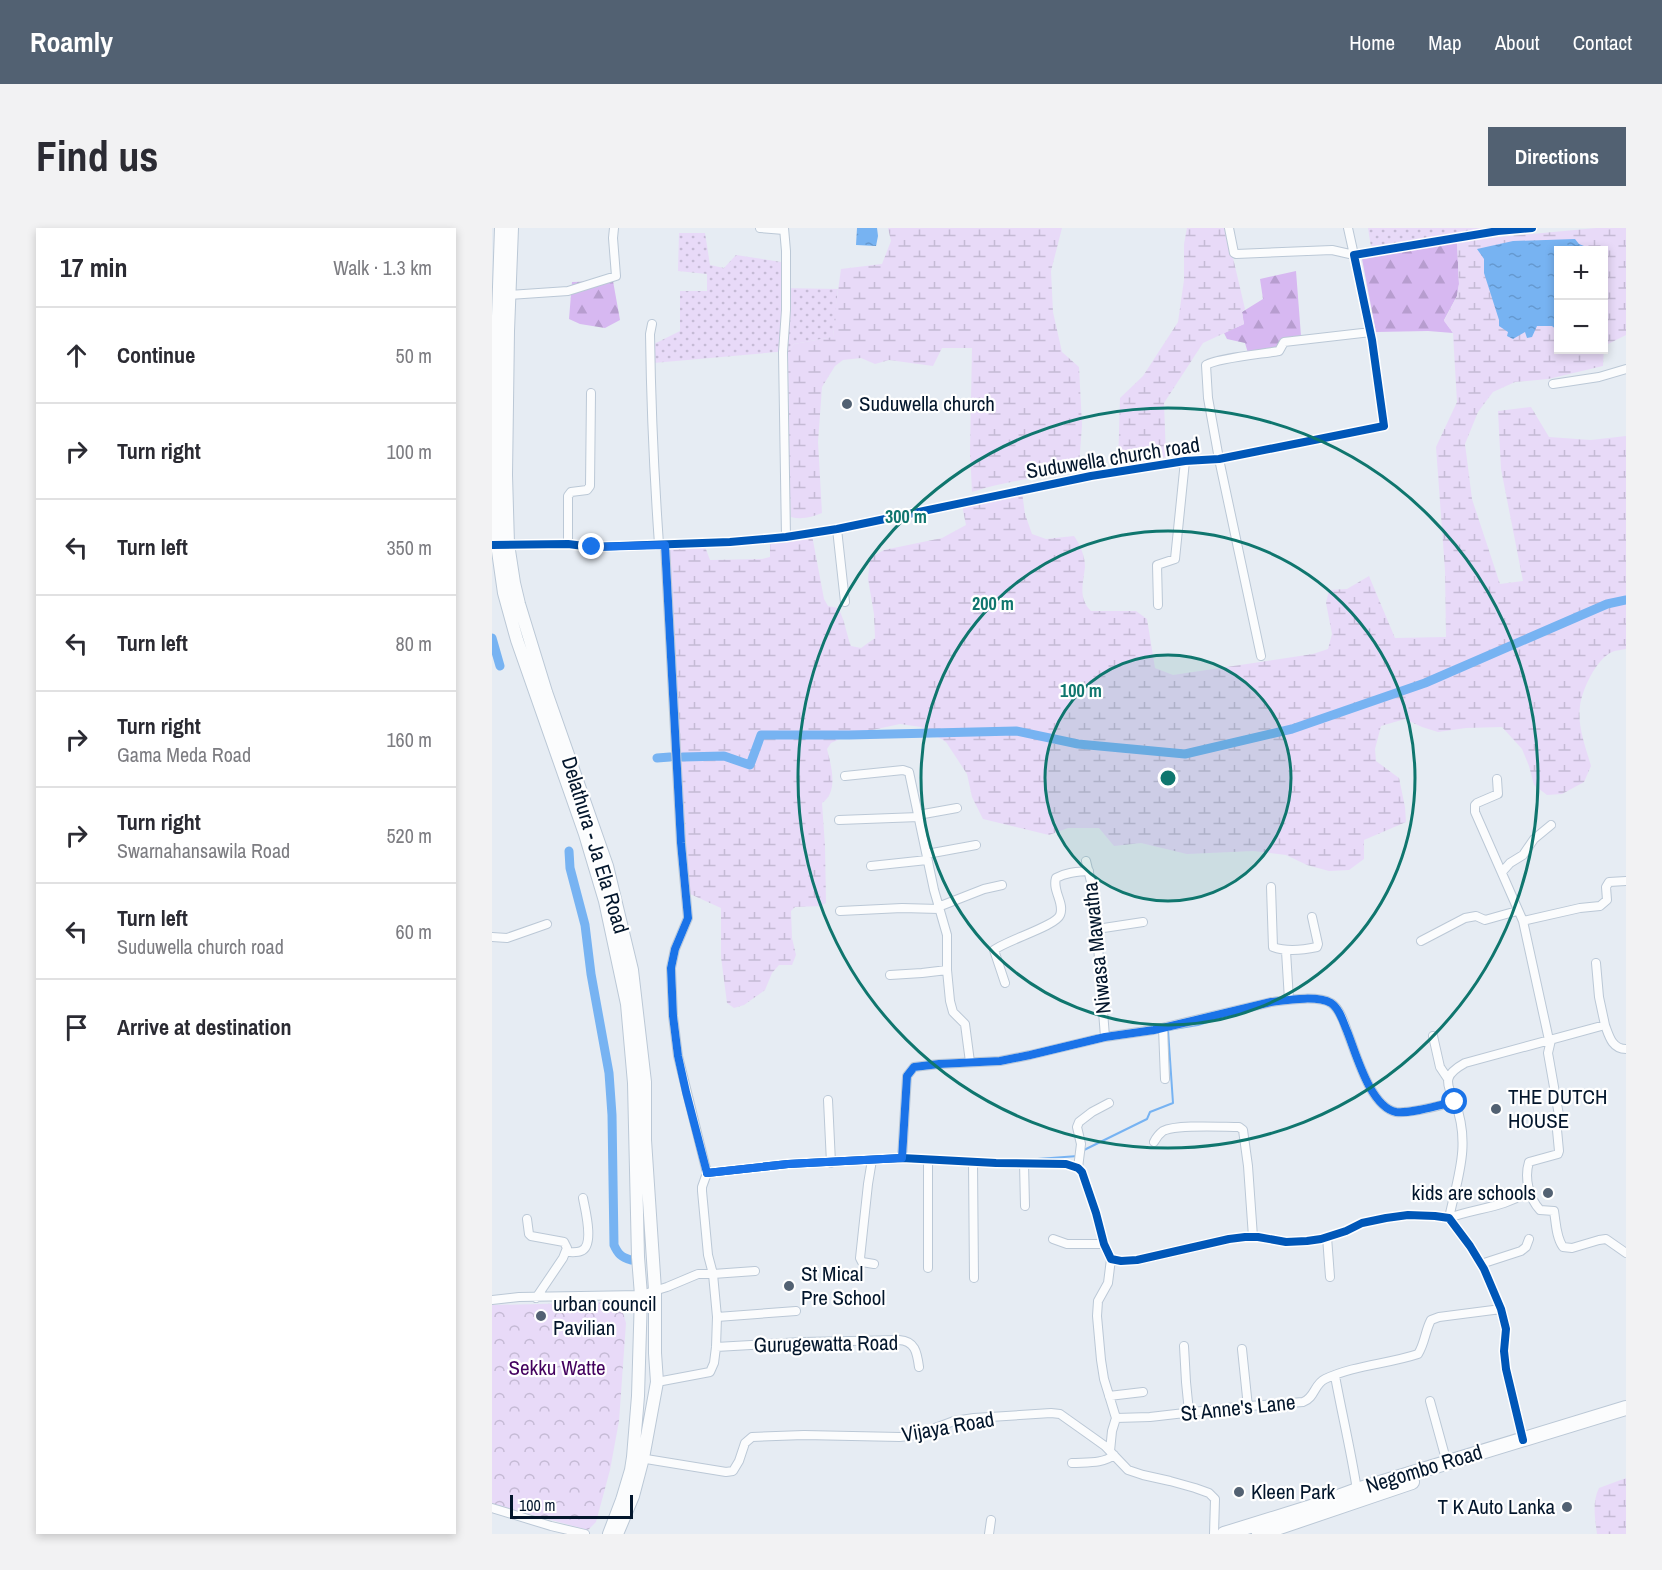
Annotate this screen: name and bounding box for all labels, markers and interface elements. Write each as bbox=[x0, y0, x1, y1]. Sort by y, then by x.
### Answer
text: Roamly bbox=[30, 23, 113, 61]
text: Home bbox=[1349, 28, 1395, 57]
text: Map bbox=[1428, 28, 1462, 57]
text: About bbox=[1495, 28, 1540, 57]
text: Contact bbox=[1573, 28, 1632, 57]
button: Directions bbox=[1488, 127, 1626, 186]
text: Find us bbox=[36, 128, 158, 184]
map controls bbox=[1554, 246, 1608, 354]
button: + bbox=[1554, 246, 1608, 300]
text: 17 min bbox=[60, 250, 128, 285]
text: Walk · 1.3 km bbox=[333, 254, 432, 281]
button: − bbox=[1554, 300, 1608, 354]
icon: ahead bbox=[60, 339, 93, 372]
text: Continue bbox=[117, 340, 195, 370]
text: 50 m bbox=[396, 342, 432, 369]
place label: Suduwella church bbox=[859, 389, 995, 418]
marker: Suduwella church bbox=[840, 397, 854, 411]
street label: Suduwella church road bbox=[1024, 429, 1202, 486]
icon: right bbox=[60, 435, 93, 468]
text: Turn right bbox=[117, 436, 201, 466]
text: 100 m bbox=[386, 438, 432, 465]
text: 300 m bbox=[885, 504, 927, 529]
icon: left bbox=[60, 531, 93, 564]
text: Turn left bbox=[117, 532, 188, 562]
route end bbox=[578, 533, 604, 559]
text: 350 m bbox=[386, 534, 432, 561]
text: 200 m bbox=[972, 591, 1014, 616]
icon: left bbox=[60, 627, 93, 660]
text: Turn left bbox=[117, 628, 188, 658]
text: 80 m bbox=[396, 630, 432, 657]
text: 100 m bbox=[1060, 678, 1102, 703]
text: Turn right bbox=[117, 711, 201, 741]
icon: right bbox=[60, 723, 93, 756]
text: 160 m bbox=[386, 726, 432, 753]
text: Gama Meda Road bbox=[117, 741, 251, 768]
street label: Delathura - Ja Ela Road bbox=[555, 753, 636, 937]
centre of rings bbox=[1158, 768, 1178, 788]
text: Turn right bbox=[117, 807, 201, 837]
icon: right bbox=[60, 819, 93, 852]
text: 520 m bbox=[386, 822, 432, 849]
text: Swarnahansawila Road bbox=[117, 837, 290, 864]
street label: Niwasa Mawatha bbox=[1075, 880, 1118, 1015]
text: Turn left bbox=[117, 903, 188, 933]
icon: left bbox=[60, 915, 93, 948]
text: 60 m bbox=[396, 918, 432, 945]
text: Suduwella church road bbox=[117, 933, 284, 960]
icon: arrive bbox=[60, 1011, 93, 1044]
text: Arrive at destination bbox=[117, 1012, 291, 1042]
place label: THE DUTCH HOUSE bbox=[1508, 1082, 1607, 1135]
route start bbox=[1441, 1088, 1467, 1114]
marker: THE DUTCH HOUSE bbox=[1489, 1102, 1503, 1116]
place label: kids are schools bbox=[1412, 1178, 1536, 1207]
marker: kids are schools bbox=[1541, 1186, 1555, 1200]
place label: St Mical Pre School bbox=[801, 1259, 885, 1312]
marker: St Mical Pre School bbox=[782, 1279, 796, 1293]
place label: urban council Pavilian bbox=[553, 1289, 656, 1342]
marker: urban council Pavilian bbox=[534, 1309, 548, 1323]
street label: Gurugewatta Road bbox=[753, 1328, 899, 1359]
park label: Sekku Watte bbox=[509, 1353, 606, 1382]
street label: St Anne's Lane bbox=[1179, 1387, 1297, 1428]
street label: Vijaya Road bbox=[899, 1404, 996, 1449]
street label: Negombo Road bbox=[1362, 1437, 1486, 1500]
place label: Kleen Park bbox=[1251, 1477, 1336, 1506]
marker: Kleen Park bbox=[1232, 1485, 1246, 1499]
scale bar bbox=[510, 1492, 633, 1520]
place label: T K Auto Lanka bbox=[1438, 1492, 1555, 1521]
text: 100 m bbox=[519, 1494, 555, 1516]
marker: T K Auto Lanka bbox=[1560, 1500, 1574, 1514]

